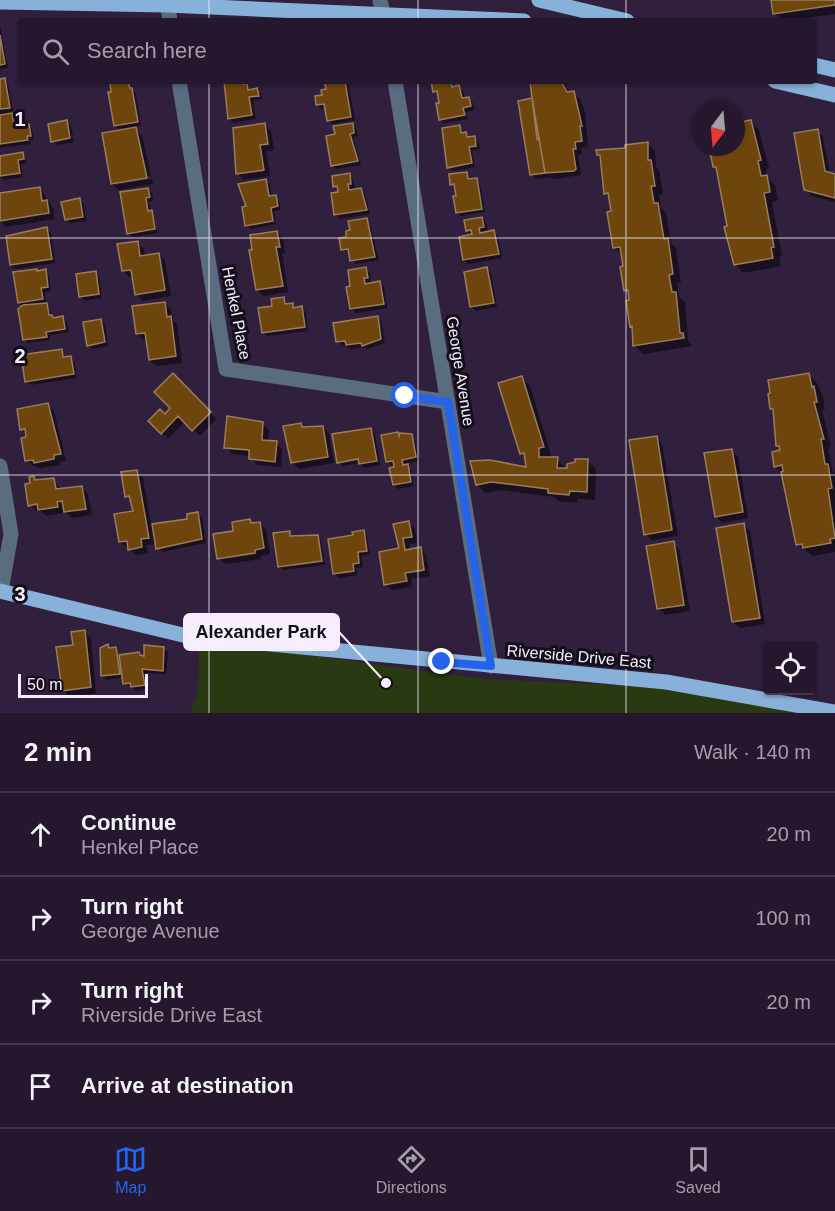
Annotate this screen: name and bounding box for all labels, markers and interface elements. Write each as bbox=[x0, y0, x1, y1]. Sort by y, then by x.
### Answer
search box bbox=[18, 18, 817, 84]
icon: search bbox=[39, 35, 72, 68]
text: Search here bbox=[87, 38, 207, 63]
north arrow bbox=[691, 102, 745, 156]
text: 1 bbox=[14, 108, 26, 130]
street label: Henkel Place bbox=[219, 265, 254, 361]
street label: George Avenue bbox=[443, 315, 478, 427]
text: 2 bbox=[14, 345, 26, 367]
route start bbox=[391, 382, 417, 408]
text: 3 bbox=[14, 583, 26, 605]
callout: Alexander Park bbox=[184, 614, 339, 650]
text: Alexander Park bbox=[195, 622, 328, 642]
map controls bbox=[763, 641, 817, 695]
button: locate bbox=[763, 641, 817, 695]
street label: Riverside Drive East bbox=[506, 642, 652, 671]
route end bbox=[428, 648, 454, 674]
scale bar bbox=[18, 671, 148, 698]
text: 50 m bbox=[27, 676, 63, 693]
text: 2 min bbox=[24, 737, 92, 767]
text: Walk · 140 m bbox=[694, 741, 811, 763]
text: Continue bbox=[81, 810, 176, 835]
icon: ahead bbox=[24, 818, 57, 851]
text: 20 m bbox=[767, 823, 811, 845]
text: Henkel Place bbox=[81, 836, 199, 858]
text: Turn right bbox=[81, 894, 183, 919]
icon: right bbox=[24, 902, 57, 935]
text: 100 m bbox=[755, 907, 811, 929]
text: George Avenue bbox=[81, 920, 220, 942]
text: Turn right bbox=[81, 978, 183, 1003]
icon: right bbox=[24, 986, 57, 1019]
text: 20 m bbox=[767, 991, 811, 1013]
text: Riverside Drive East bbox=[81, 1004, 262, 1026]
icon: arrive bbox=[24, 1070, 57, 1103]
text: Arrive at destination bbox=[81, 1073, 294, 1098]
tab: Map bbox=[114, 1143, 147, 1197]
tab: Directions bbox=[376, 1143, 447, 1197]
tab: Saved bbox=[675, 1143, 721, 1197]

